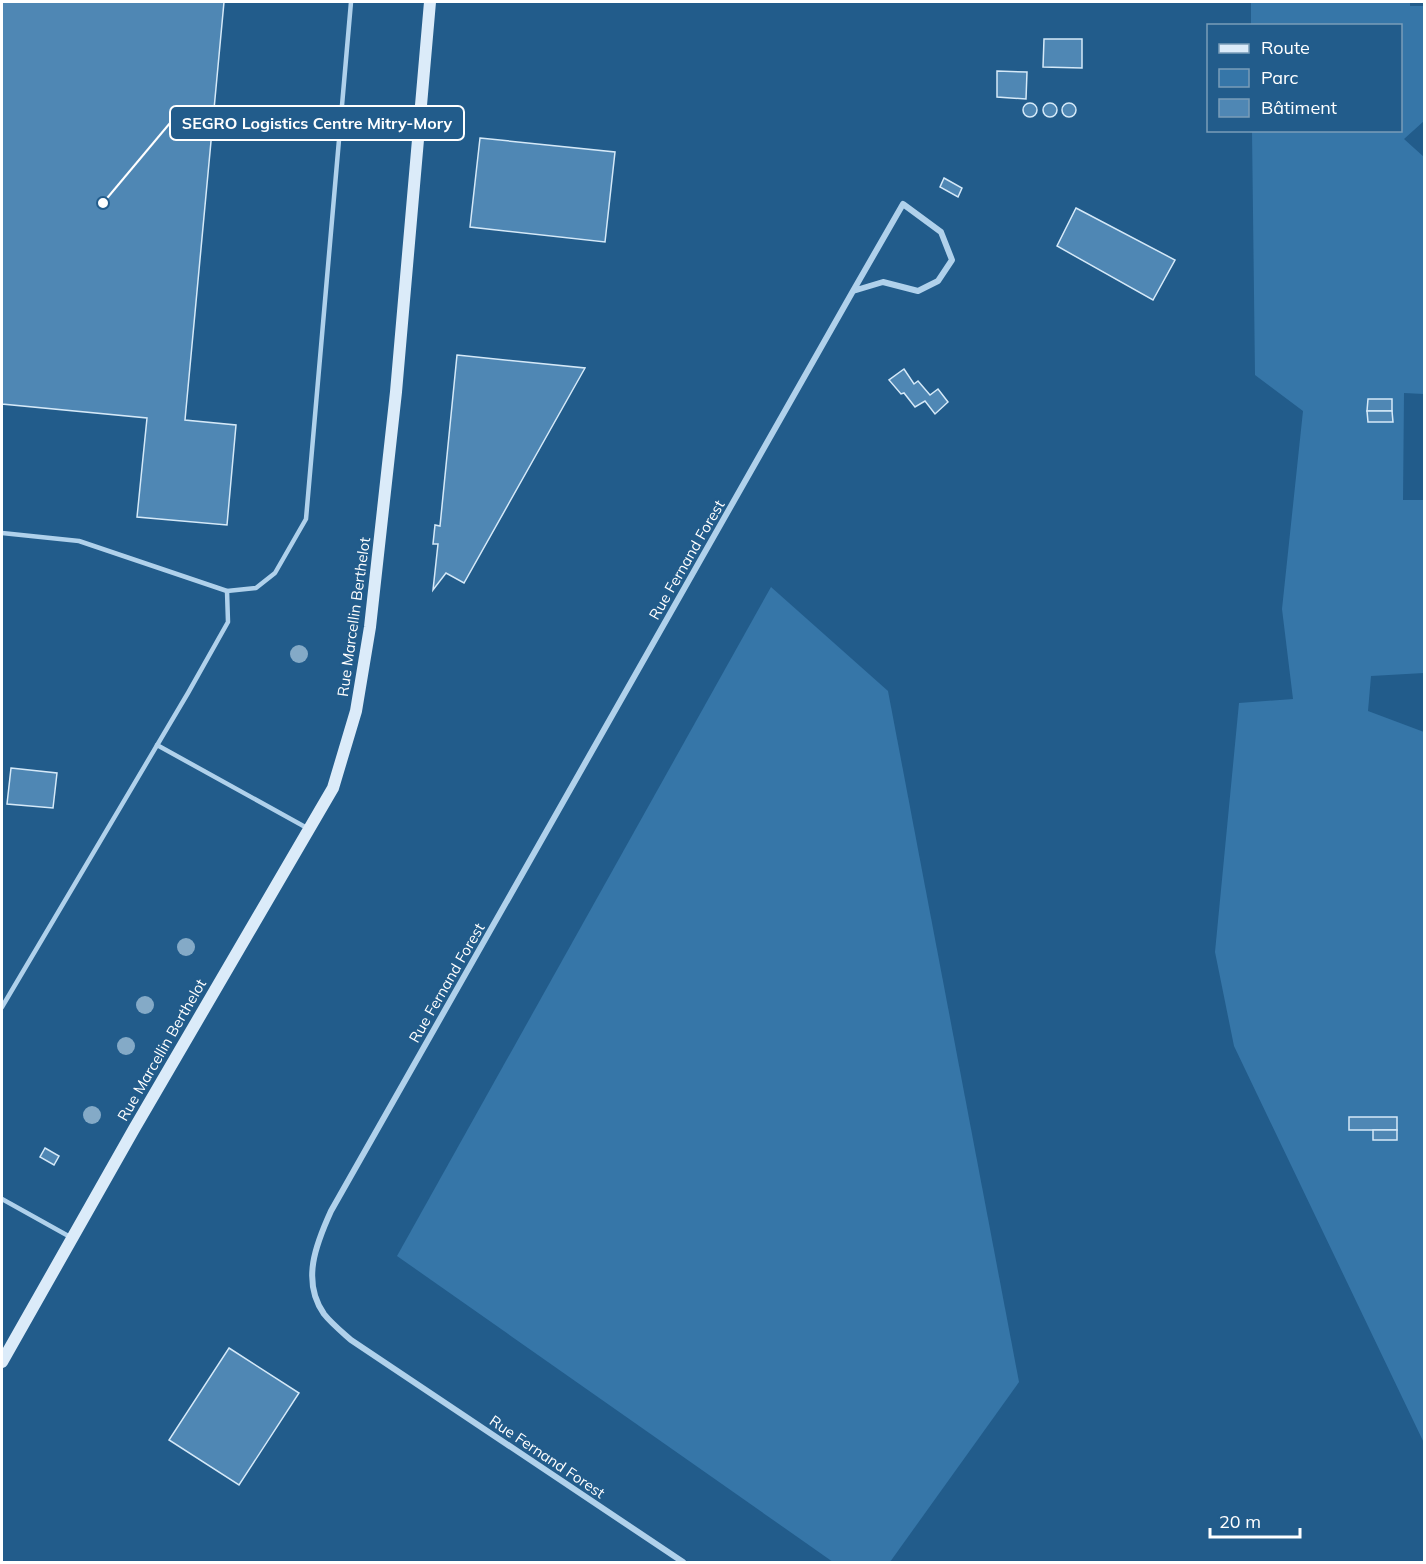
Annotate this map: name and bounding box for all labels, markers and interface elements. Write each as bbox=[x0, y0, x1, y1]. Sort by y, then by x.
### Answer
legend bbox=[1207, 24, 1402, 132]
text: Route bbox=[1261, 36, 1310, 59]
text: Parc bbox=[1261, 66, 1299, 89]
text: Bâtiment bbox=[1261, 96, 1337, 119]
callout: SEGRO Logistics Centre Mitry-Mory bbox=[170, 106, 464, 140]
text: SEGRO Logistics Centre Mitry-Mory bbox=[182, 113, 452, 133]
street label: Rue Fernand Forest bbox=[645, 496, 729, 623]
street label: Rue Marcellin Berthelot bbox=[333, 536, 374, 698]
street label: Rue Fernand Forest bbox=[405, 919, 489, 1046]
street label: Rue Marcellin Berthelot bbox=[113, 975, 210, 1124]
street label: Rue Fernand Forest bbox=[486, 1411, 609, 1502]
scale bar bbox=[1210, 1501, 1300, 1539]
text: 20 m bbox=[1219, 1510, 1261, 1533]

